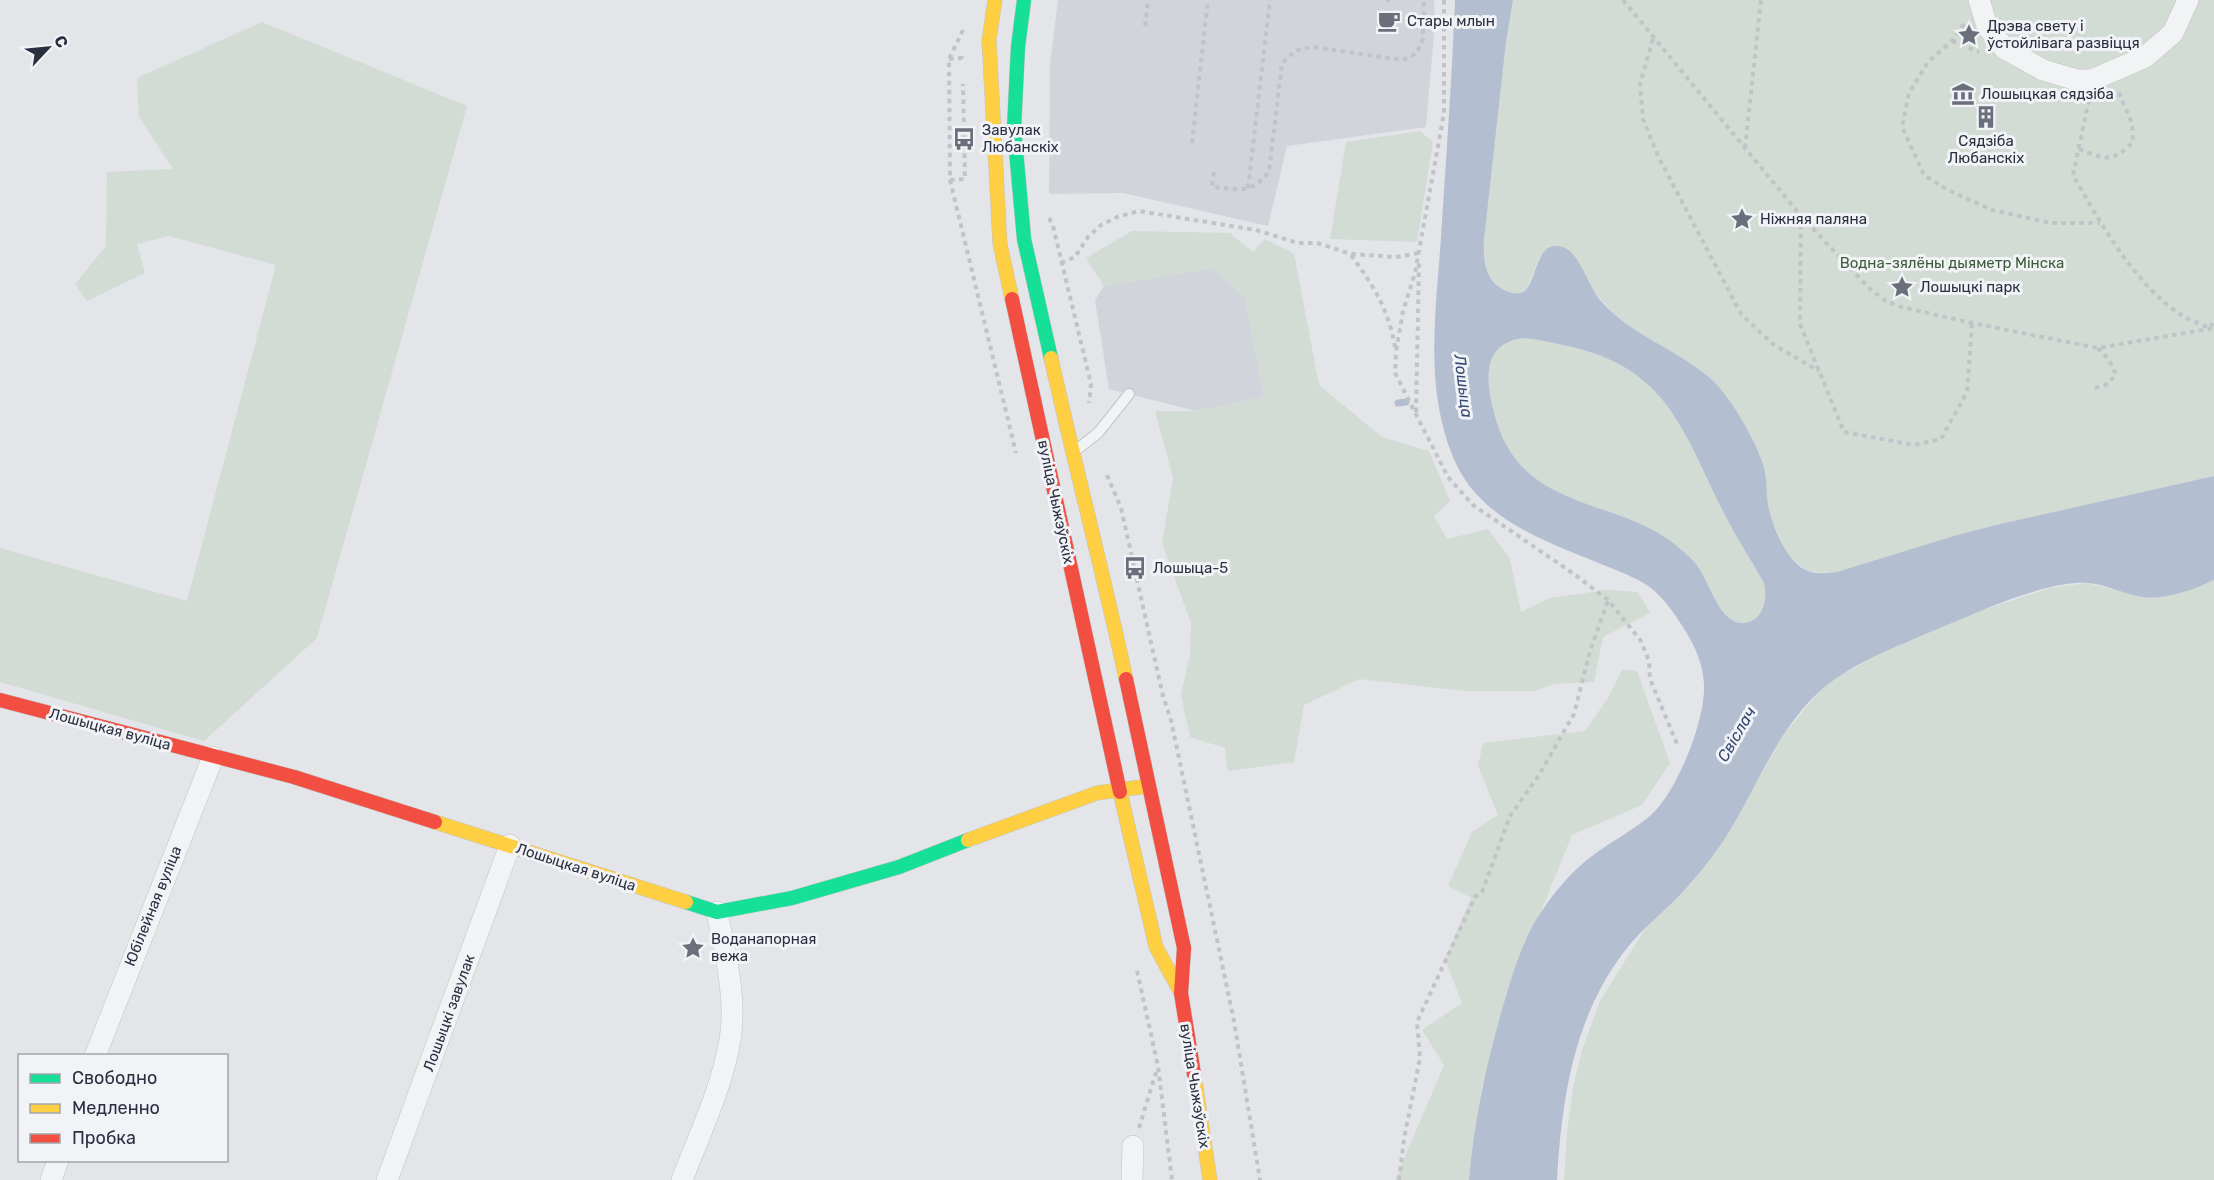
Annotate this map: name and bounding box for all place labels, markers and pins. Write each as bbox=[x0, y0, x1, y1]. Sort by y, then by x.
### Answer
cafe icon: Стары млын bbox=[1376, 8, 1402, 34]
place label: Стары млын bbox=[1407, 12, 1495, 30]
place label: Дрэва свету і ўстойлівага развіцця bbox=[1987, 17, 2140, 52]
place icon: Дрэва свету і ўстойлівага развіцця bbox=[1956, 22, 1982, 48]
museum icon: Лошыцкая сядзіба bbox=[1950, 81, 1976, 107]
place label: Лошыцкая сядзіба bbox=[1981, 85, 2114, 103]
building icon: Сядзіба Любанскіх bbox=[1973, 104, 1999, 130]
place label: Завулак Любанскіх bbox=[982, 121, 1059, 156]
bus stop icon: Завулак Любанскіх bbox=[951, 126, 977, 152]
place label: Сядзіба Любанскіх bbox=[1948, 132, 2024, 167]
place icon: Ніжняя паляна bbox=[1729, 206, 1755, 232]
place label: Ніжняя паляна bbox=[1760, 210, 1867, 228]
place icon: Лошыцкі парк bbox=[1889, 274, 1915, 300]
place label: Лошыцкі парк bbox=[1920, 278, 2020, 296]
bus stop icon: Лошыца-5 bbox=[1122, 555, 1148, 581]
place label: Лошыца-5 bbox=[1153, 559, 1228, 577]
place label: Воданапорная вежа bbox=[711, 930, 816, 965]
place icon: Воданапорная вежа bbox=[680, 935, 706, 961]

